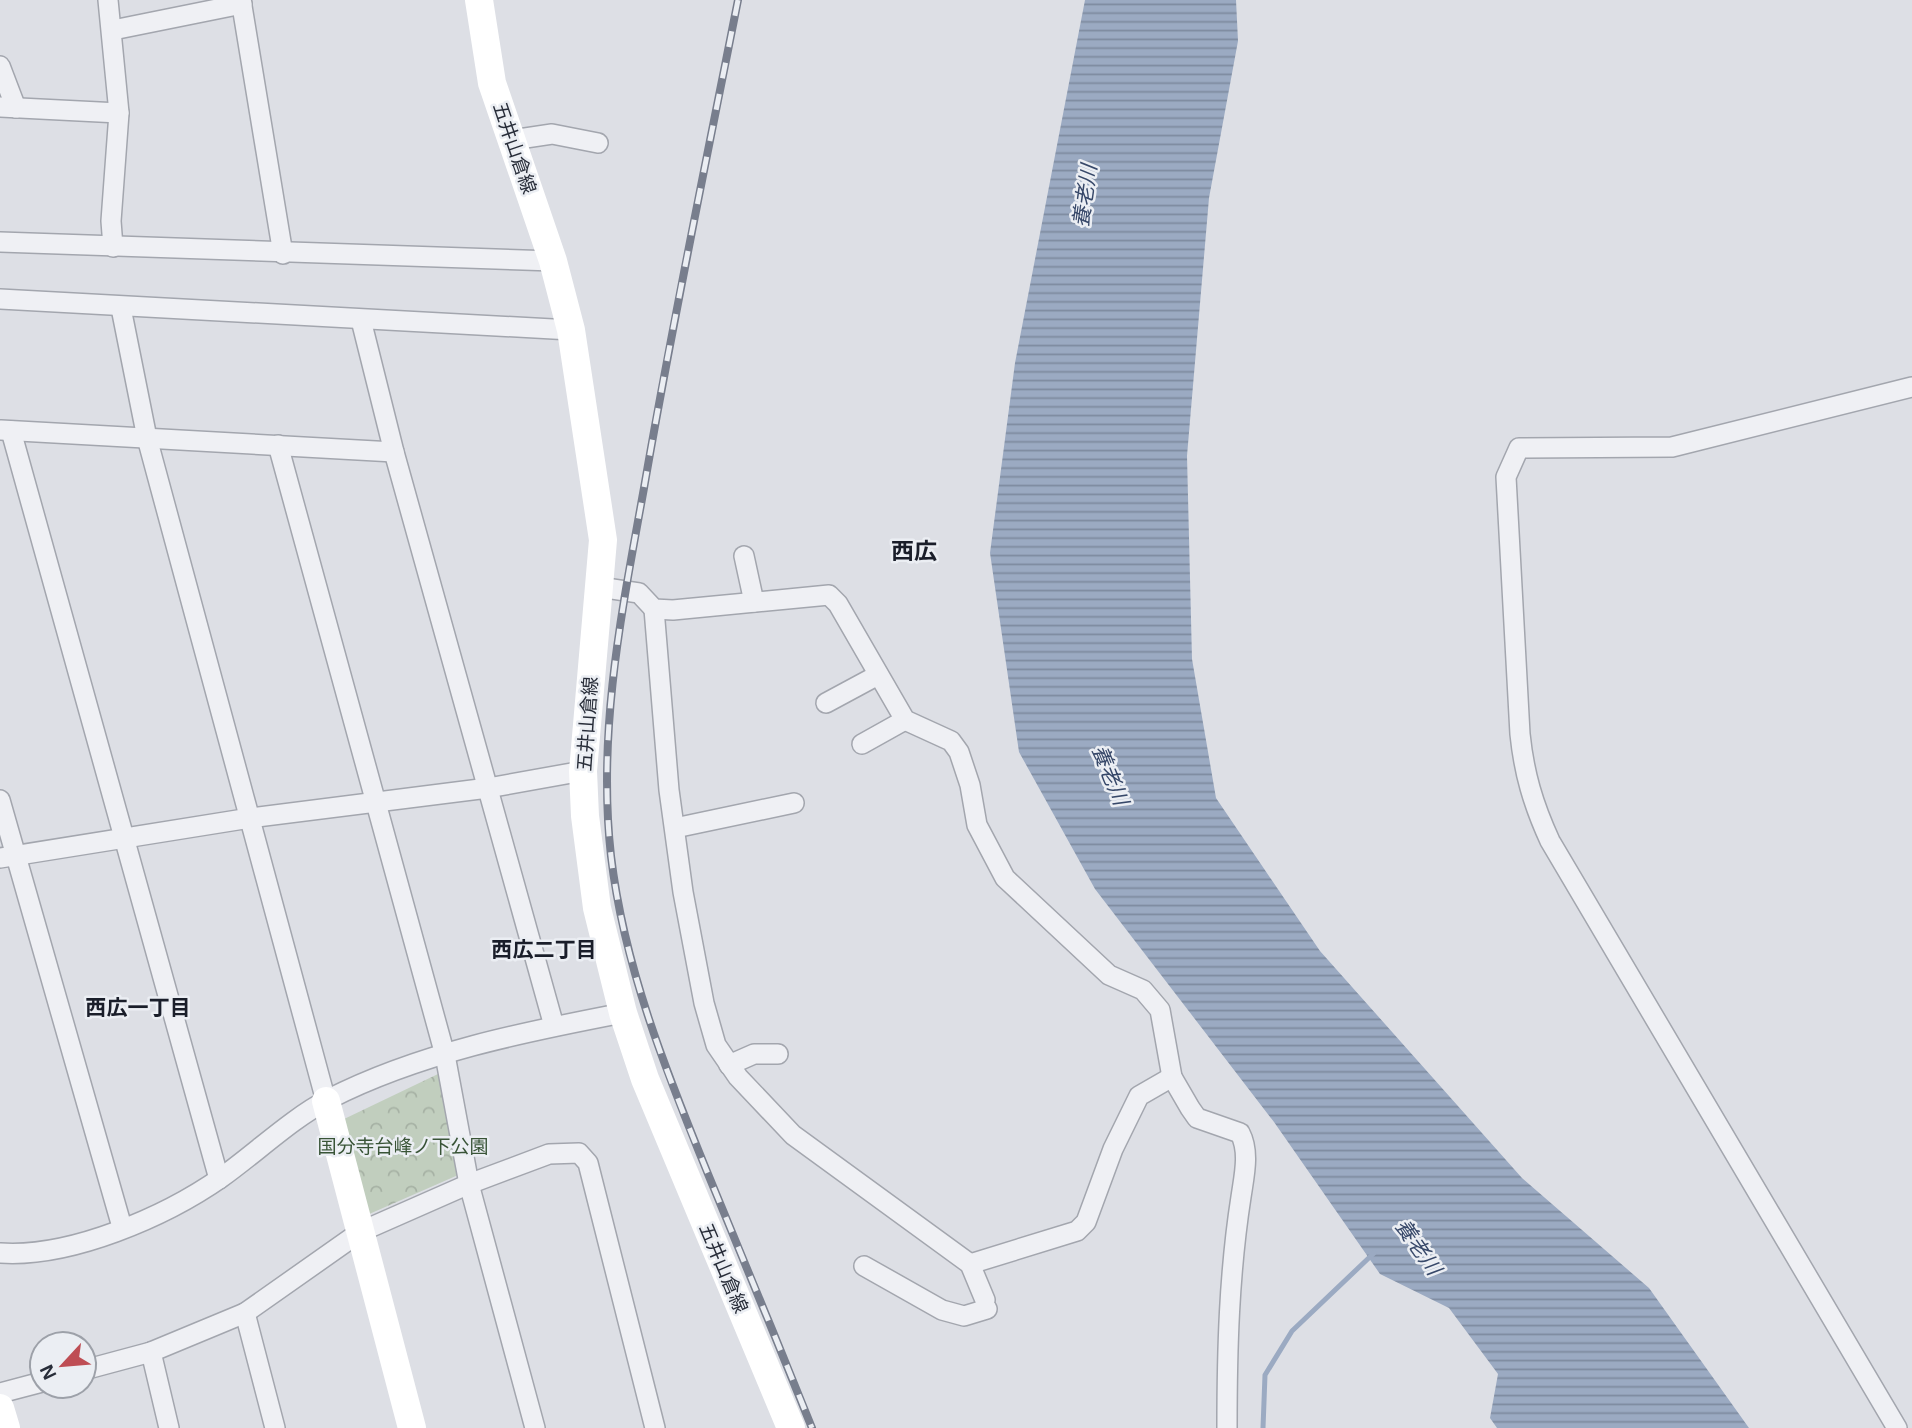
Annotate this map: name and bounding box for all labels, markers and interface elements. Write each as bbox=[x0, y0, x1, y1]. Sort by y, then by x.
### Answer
street label: 五井山倉線 bbox=[489, 100, 540, 197]
water label: 養老川 bbox=[1069, 161, 1101, 229]
district label: 西広 bbox=[891, 538, 937, 564]
street label: 五井山倉線 bbox=[574, 676, 601, 772]
water label: 養老川 bbox=[1088, 741, 1134, 810]
district label: 西広二丁目 bbox=[492, 938, 597, 961]
district label: 西広一丁目 bbox=[86, 996, 191, 1019]
park label: 国分寺台峰ノ下公園 bbox=[317, 1136, 489, 1157]
water label: 養老川 bbox=[1391, 1214, 1447, 1281]
street label: 五井山倉線 bbox=[695, 1220, 752, 1316]
north arrow bbox=[28, 1330, 98, 1400]
text: N bbox=[36, 1361, 61, 1383]

